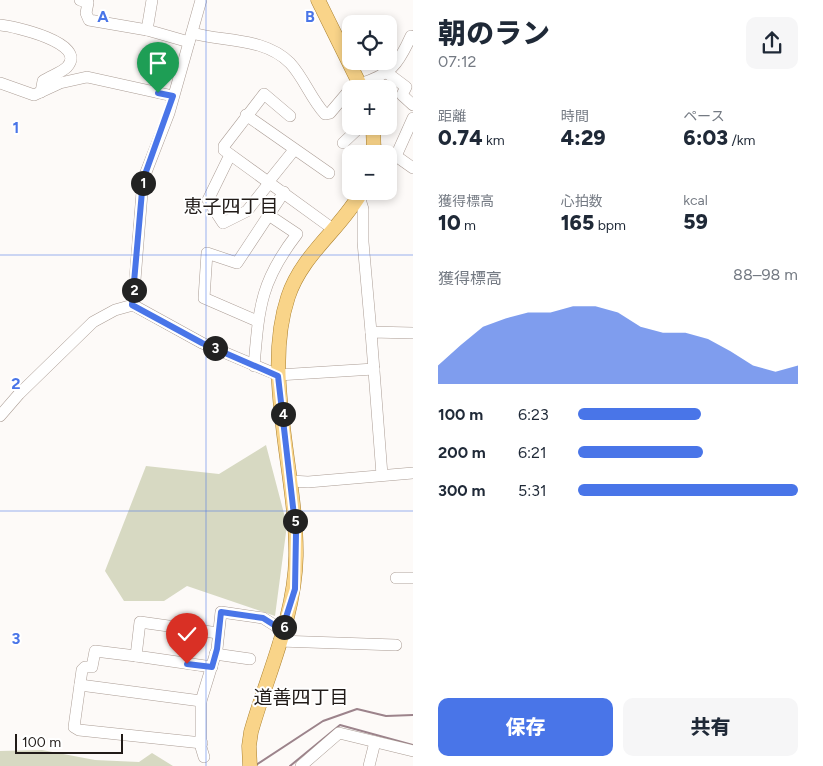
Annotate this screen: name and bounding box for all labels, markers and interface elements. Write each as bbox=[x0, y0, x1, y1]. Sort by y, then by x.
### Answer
text: A bbox=[97, 7, 109, 26]
text: B bbox=[305, 7, 315, 26]
map controls bbox=[342, 15, 397, 200]
button: locate bbox=[342, 15, 397, 70]
text: 朝のラン bbox=[438, 16, 550, 50]
button: share bbox=[746, 17, 798, 69]
pin bbox=[137, 42, 179, 93]
icon: arrive bbox=[144, 49, 172, 77]
text: 07:12 bbox=[438, 52, 476, 71]
button: + bbox=[342, 80, 397, 135]
text: 距離 bbox=[438, 108, 466, 125]
text: 時間 bbox=[561, 108, 589, 125]
text: ペース bbox=[683, 108, 725, 125]
text: 1 bbox=[13, 118, 19, 137]
text: 0.74 bbox=[438, 125, 483, 150]
text: 4:29 bbox=[561, 125, 606, 150]
text: 6:03 bbox=[683, 125, 728, 150]
text: km bbox=[483, 132, 505, 149]
text: /km bbox=[728, 132, 756, 149]
button: − bbox=[342, 145, 397, 200]
pin: 1 bbox=[130, 170, 156, 196]
text: 1 bbox=[141, 175, 146, 192]
text: kcal bbox=[683, 192, 708, 209]
text: 獲得標高 bbox=[438, 193, 494, 210]
text: 心拍数 bbox=[561, 193, 603, 210]
district label: 恵子四丁目 bbox=[183, 195, 279, 218]
text: 59 bbox=[683, 209, 708, 234]
text: 10 bbox=[438, 210, 461, 235]
text: 165 bbox=[561, 210, 594, 235]
text: m bbox=[461, 217, 476, 234]
text: bpm bbox=[594, 217, 626, 234]
text: 88–98 m bbox=[733, 265, 798, 284]
text: 獲得標高 bbox=[438, 269, 502, 288]
pin: 2 bbox=[122, 278, 146, 302]
text: 2 bbox=[130, 282, 139, 299]
pin: 3 bbox=[202, 336, 228, 360]
text: 3 bbox=[212, 340, 219, 357]
text: 2 bbox=[11, 374, 21, 393]
pin: 4 bbox=[270, 402, 296, 426]
text: 100 m bbox=[438, 405, 483, 424]
text: 6:23 bbox=[518, 405, 549, 424]
text: 4 bbox=[279, 406, 288, 423]
text: 200 m bbox=[438, 443, 486, 462]
text: 6:21 bbox=[518, 443, 547, 462]
text: 300 m bbox=[438, 481, 485, 500]
text: 5:31 bbox=[518, 481, 547, 500]
pin: 5 bbox=[282, 508, 308, 534]
text: 5 bbox=[291, 513, 300, 530]
pin bbox=[166, 613, 208, 664]
pin: 6 bbox=[272, 614, 296, 640]
text: 6 bbox=[280, 619, 289, 636]
icon: check bbox=[173, 620, 201, 648]
text: 3 bbox=[12, 629, 21, 648]
district label: 道善四丁目 bbox=[253, 686, 349, 709]
button: 保存 bbox=[438, 698, 613, 756]
button: 共有 bbox=[623, 698, 798, 756]
scale bar bbox=[15, 731, 122, 754]
text: 100 m bbox=[22, 734, 61, 751]

